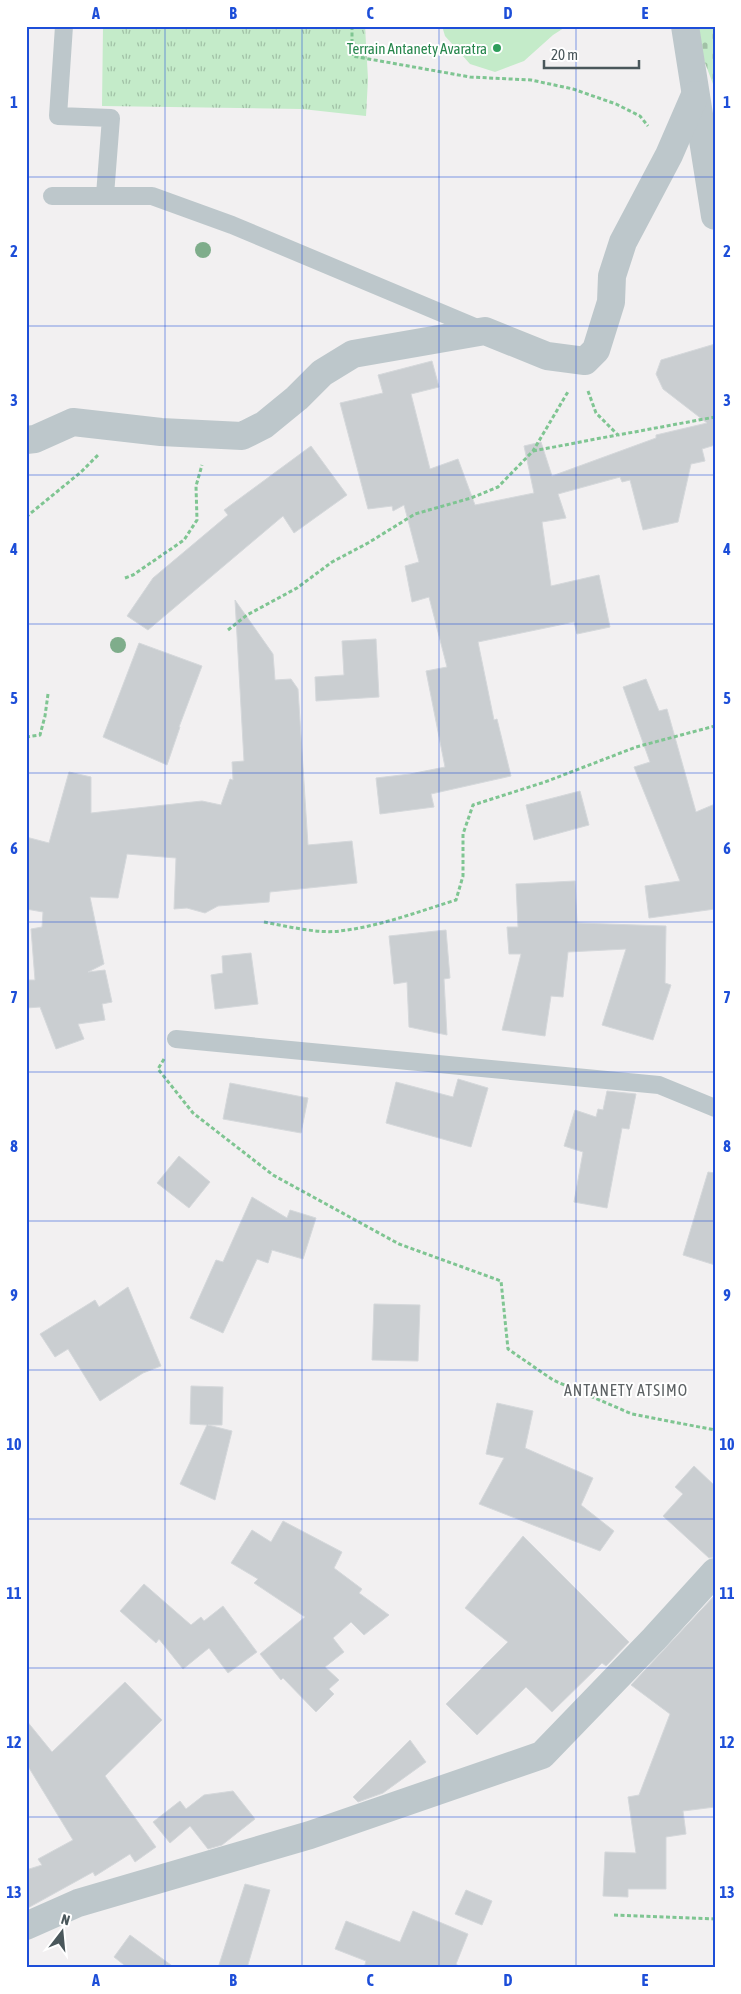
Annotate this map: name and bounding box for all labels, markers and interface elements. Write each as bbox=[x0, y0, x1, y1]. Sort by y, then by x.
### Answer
text: A bbox=[91, 4, 100, 22]
text: B bbox=[229, 4, 237, 22]
text: C bbox=[366, 4, 374, 22]
text: D bbox=[504, 4, 513, 22]
text: E bbox=[642, 4, 649, 22]
scale bar bbox=[544, 38, 638, 70]
place label: Terrain Antanety Avaratra bbox=[347, 40, 487, 57]
marker: Terrain Antanety Avaratra bbox=[491, 42, 503, 54]
text: 20 m bbox=[551, 46, 578, 63]
text: 1 bbox=[10, 93, 18, 111]
text: 1 bbox=[723, 93, 731, 111]
text: 2 bbox=[10, 242, 18, 260]
text: 2 bbox=[723, 242, 731, 260]
text: 3 bbox=[10, 391, 18, 409]
text: 3 bbox=[723, 391, 731, 409]
text: 4 bbox=[9, 540, 18, 558]
text: 4 bbox=[722, 540, 731, 558]
text: 5 bbox=[10, 689, 18, 707]
text: 5 bbox=[723, 689, 731, 707]
text: 6 bbox=[10, 839, 18, 857]
text: 6 bbox=[723, 839, 731, 857]
text: 7 bbox=[10, 988, 18, 1006]
text: 7 bbox=[723, 988, 731, 1006]
text: 8 bbox=[10, 1137, 18, 1155]
text: 8 bbox=[723, 1137, 731, 1155]
text: 9 bbox=[10, 1286, 18, 1304]
text: 9 bbox=[723, 1286, 731, 1304]
district label: ANTANETY ATSIMO bbox=[564, 1381, 688, 1399]
text: 10 bbox=[6, 1435, 22, 1453]
text: 10 bbox=[719, 1435, 735, 1453]
text: 11 bbox=[6, 1584, 22, 1602]
text: 11 bbox=[719, 1584, 735, 1602]
text: 12 bbox=[6, 1733, 22, 1751]
text: 12 bbox=[719, 1733, 735, 1751]
text: 13 bbox=[6, 1883, 22, 1901]
text: 13 bbox=[719, 1883, 735, 1901]
north arrow bbox=[38, 1906, 88, 1956]
text: N bbox=[59, 1911, 72, 1928]
text: A bbox=[91, 1971, 100, 1989]
text: B bbox=[229, 1971, 237, 1989]
text: C bbox=[366, 1971, 374, 1989]
text: D bbox=[504, 1971, 513, 1989]
text: E bbox=[642, 1971, 649, 1989]

